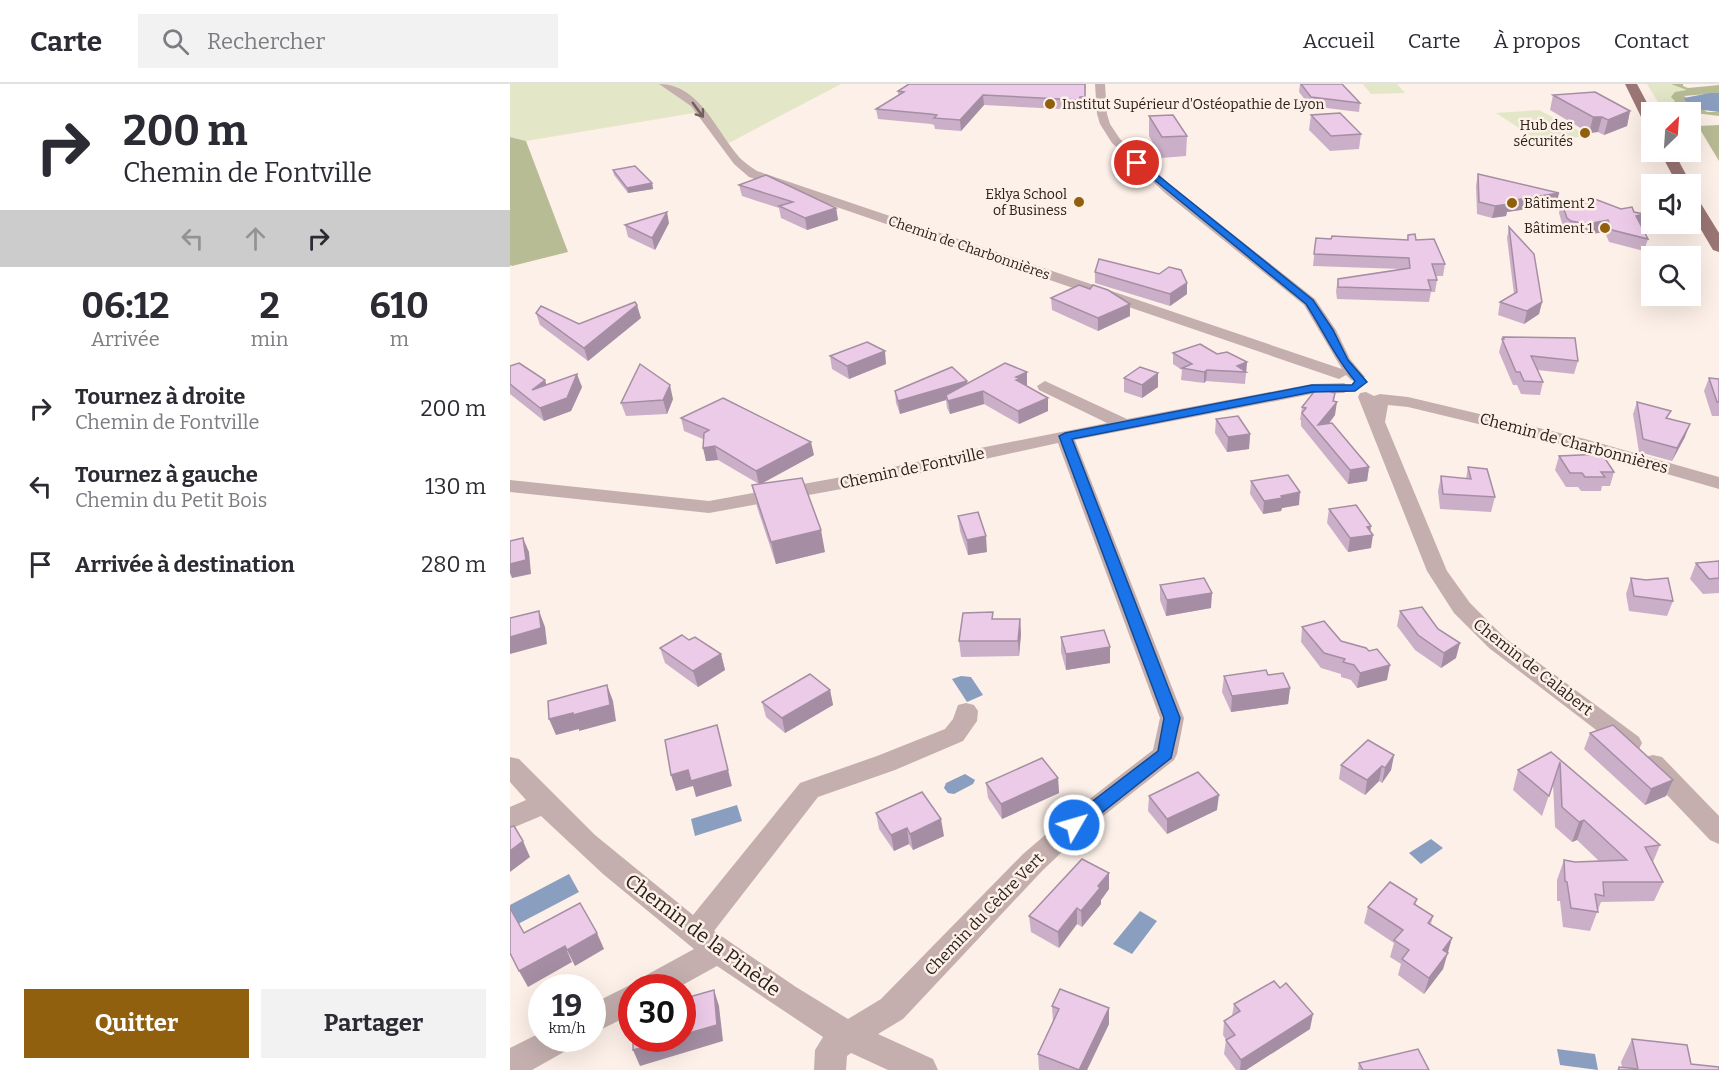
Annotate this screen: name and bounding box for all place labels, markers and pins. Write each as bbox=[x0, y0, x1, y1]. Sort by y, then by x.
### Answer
place label: Institut Supérieur d'Ostéopathie de Lyon bbox=[1062, 96, 1324, 113]
marker: Institut Supérieur d'Ostéopathie de Lyon bbox=[1043, 97, 1057, 111]
place label: Hub des sécurités bbox=[1514, 117, 1573, 150]
marker: Hub des sécurités bbox=[1578, 126, 1592, 140]
pin bbox=[1111, 137, 1162, 188]
place label: Eklya School of Business bbox=[985, 186, 1067, 219]
marker: Eklya School of Business bbox=[1072, 195, 1086, 209]
place label: Bâtiment 2 bbox=[1524, 195, 1595, 212]
marker: Bâtiment 2 bbox=[1505, 196, 1519, 210]
place label: Bâtiment 1 bbox=[1524, 220, 1593, 237]
marker: Bâtiment 1 bbox=[1598, 221, 1612, 235]

